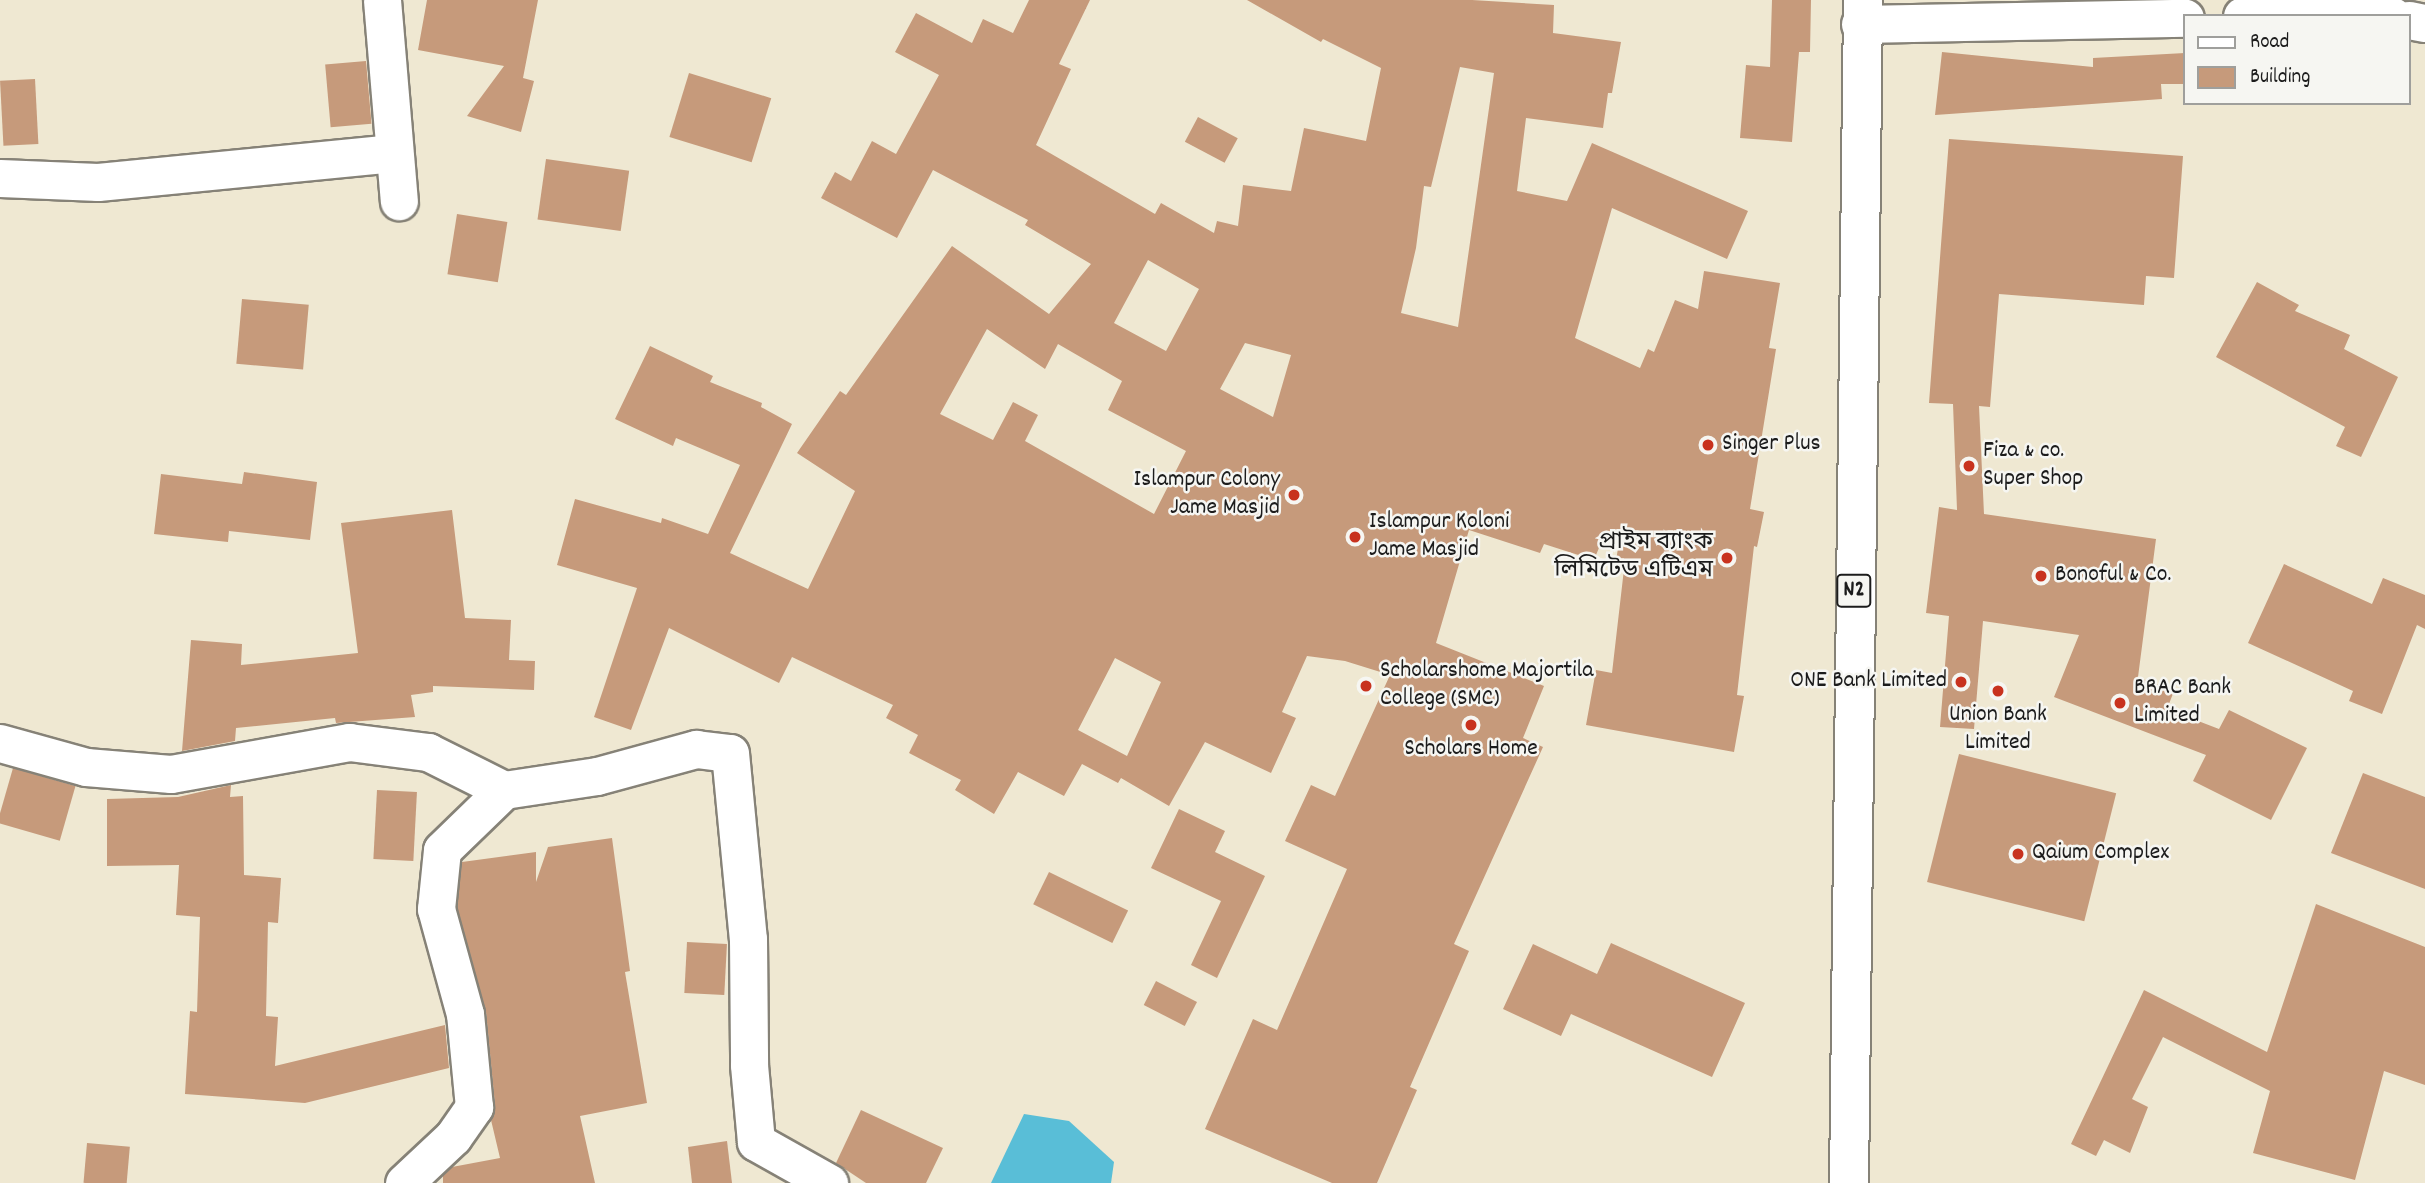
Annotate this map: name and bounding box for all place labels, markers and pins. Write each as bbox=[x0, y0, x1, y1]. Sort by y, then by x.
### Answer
place label: Singer Plus bbox=[1722, 431, 1821, 459]
marker: Singer Plus bbox=[1700, 437, 1716, 453]
place label: Fiza & co. Super Shop bbox=[1983, 438, 2083, 494]
marker: Fiza & co. Super Shop bbox=[1961, 458, 1977, 474]
place label: Islampur Colony Jame Masjid bbox=[1133, 467, 1280, 523]
marker: Islampur Colony Jame Masjid bbox=[1286, 487, 1302, 503]
place label: Islampur Koloni Jame Masjid bbox=[1369, 509, 1509, 565]
marker: Islampur Koloni Jame Masjid bbox=[1347, 529, 1363, 545]
place label: প্রাইম ব্যাংক লিমিটেড এটিএম bbox=[1554, 530, 1713, 586]
marker: প্রাইম ব্যাংক লিমিটেড এটিএম bbox=[1719, 550, 1735, 566]
place label: Bonoful & Co. bbox=[2055, 562, 2171, 590]
marker: Bonoful & Co. bbox=[2033, 568, 2049, 584]
place label: Scholarshome Majortila College (SMC) bbox=[1380, 658, 1594, 714]
place label: ONE Bank Limited bbox=[1790, 668, 1947, 696]
marker: ONE Bank Limited bbox=[1953, 674, 1969, 690]
place label: BRAC Bank Limited bbox=[2134, 675, 2231, 731]
marker: Scholarshome Majortila College (SMC) bbox=[1358, 678, 1374, 694]
marker: Union Bank Limited bbox=[1990, 683, 2006, 699]
marker: BRAC Bank Limited bbox=[2112, 695, 2128, 711]
place label: Union Bank Limited bbox=[1949, 702, 2047, 758]
marker: Scholars Home bbox=[1463, 717, 1479, 733]
place label: Scholars Home bbox=[1404, 736, 1538, 764]
place label: Qaium Complex bbox=[2032, 840, 2169, 868]
marker: Qaium Complex bbox=[2010, 846, 2026, 862]

